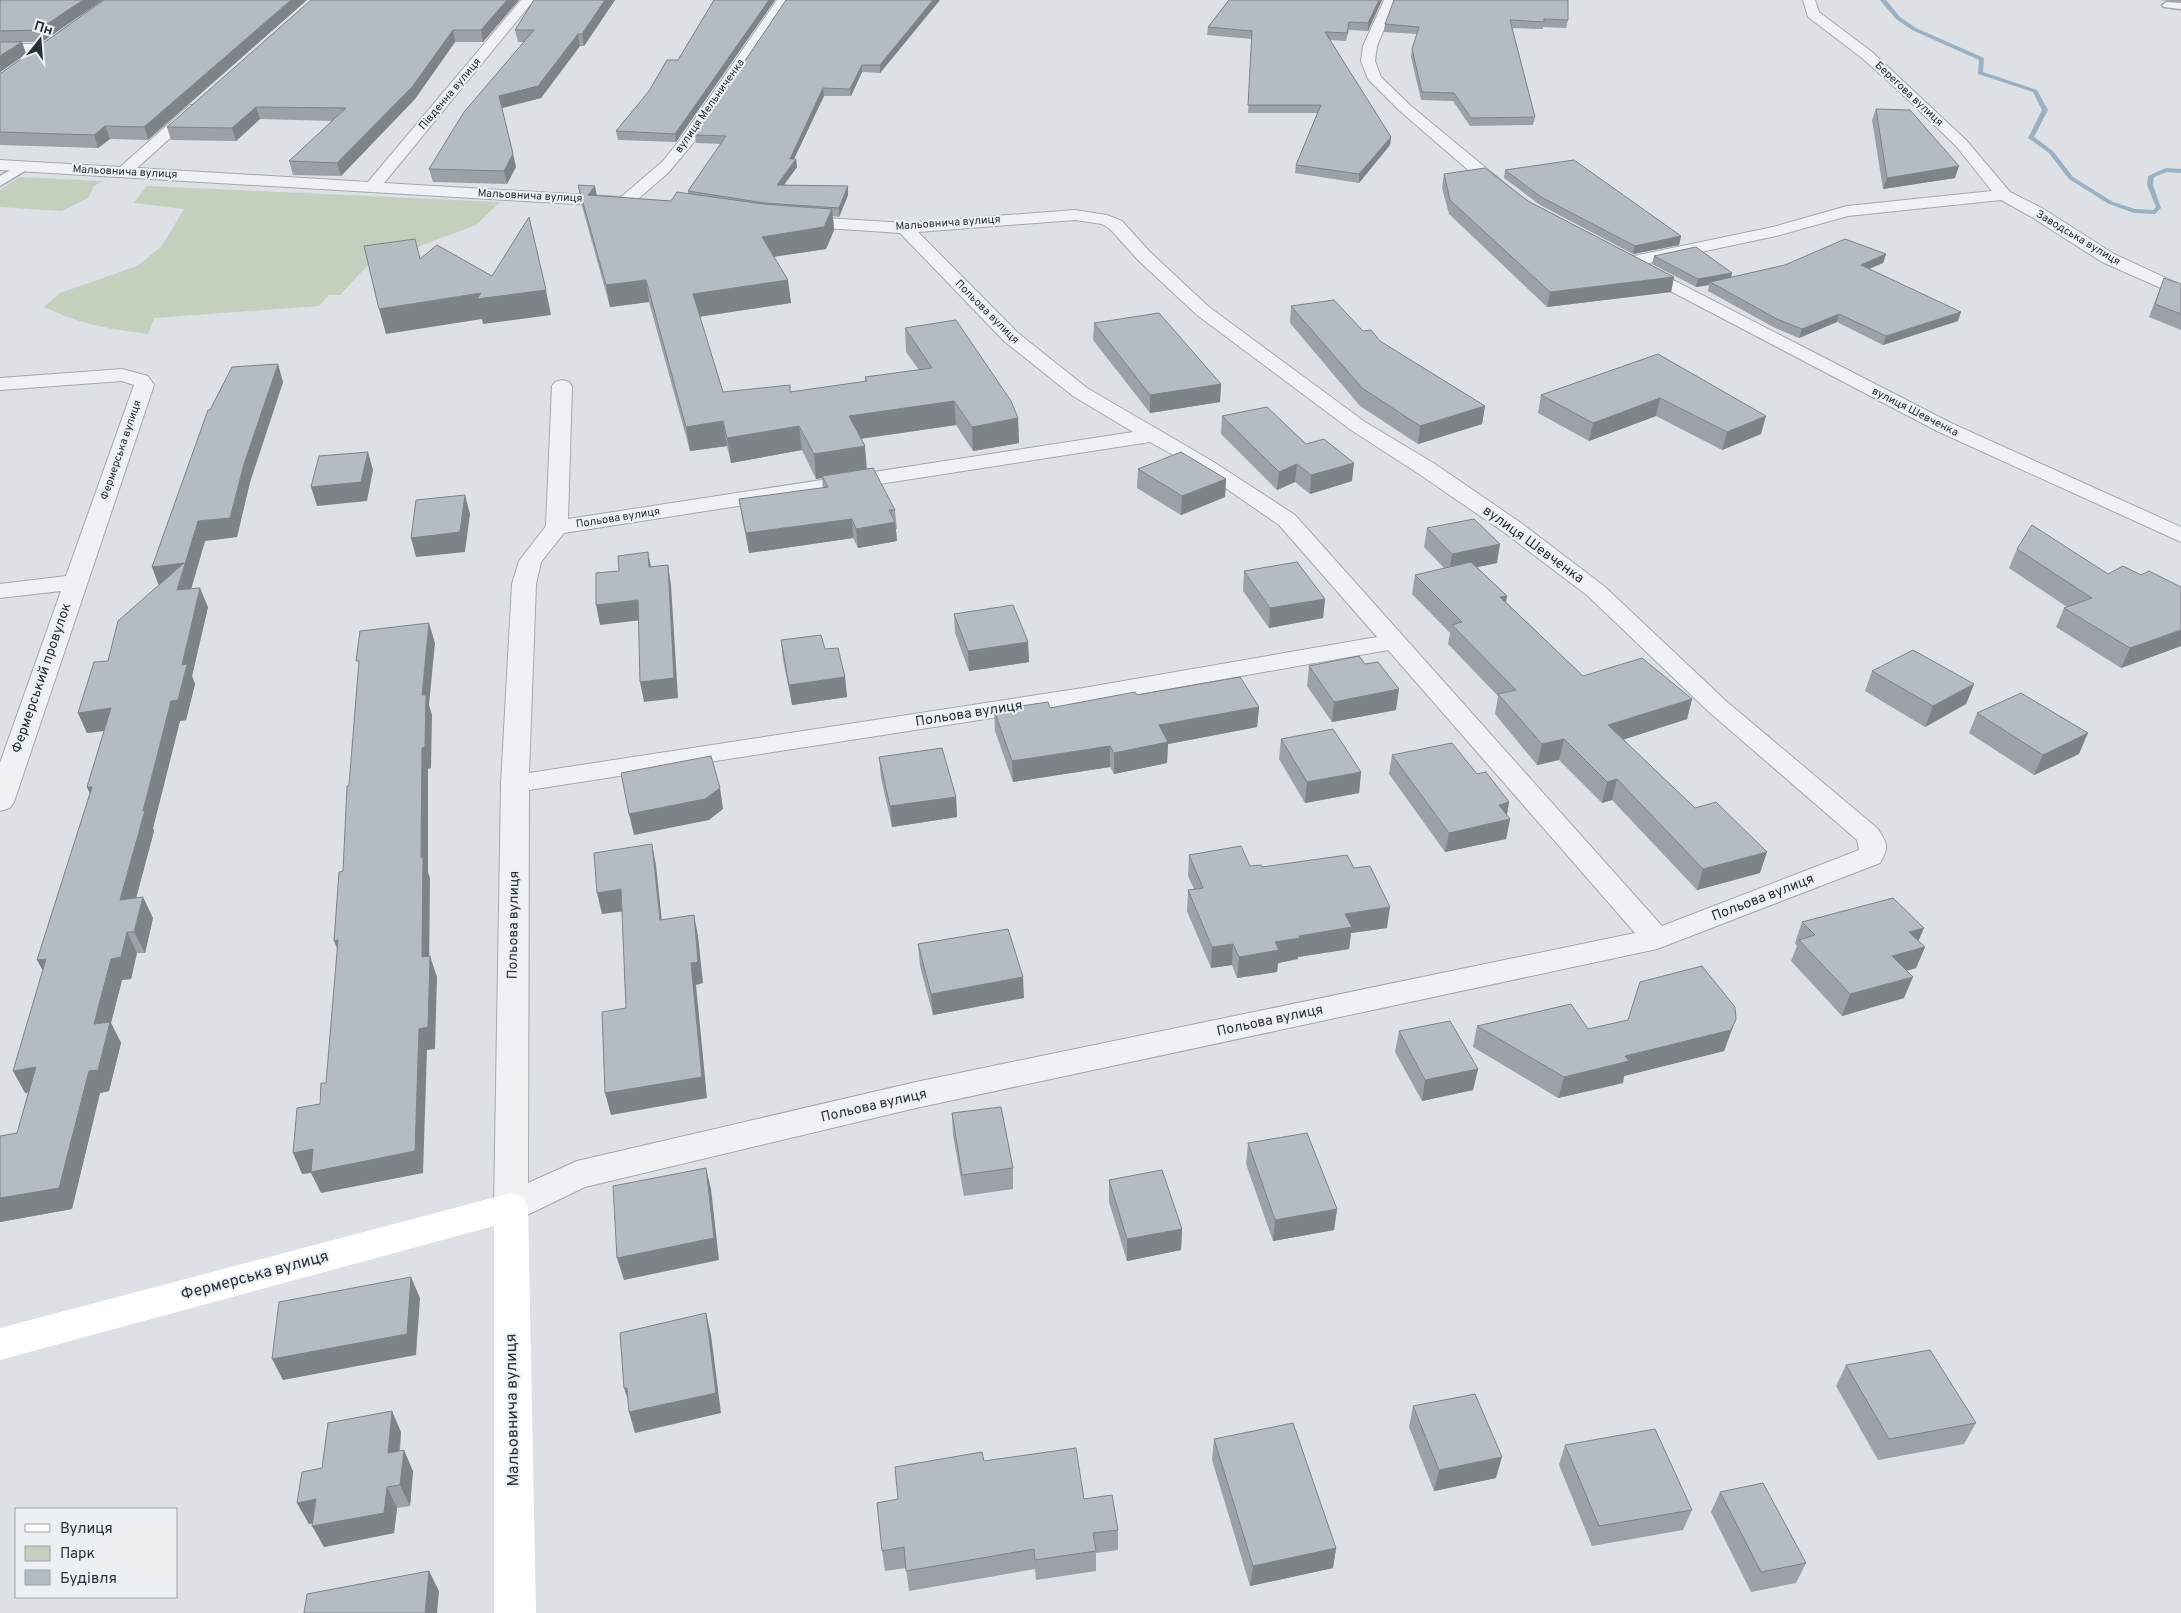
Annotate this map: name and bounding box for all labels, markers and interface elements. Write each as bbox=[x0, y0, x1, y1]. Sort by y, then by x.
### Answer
north arrow bbox=[15, 15, 65, 65]
text: Пн bbox=[32, 18, 55, 40]
street label: Південна вулиця bbox=[416, 55, 484, 133]
street label: вулиця Мельниченка bbox=[672, 56, 748, 156]
street label: Берегова вулиця bbox=[1872, 59, 1946, 129]
street label: Мальовнича вулиця bbox=[72, 162, 178, 182]
street label: Мальовнича вулиця bbox=[477, 186, 583, 206]
street label: Заводська вулиця bbox=[2033, 207, 2123, 269]
street label: Мальовнича вулиця bbox=[895, 212, 1001, 234]
street label: Польова вулиця bbox=[952, 277, 1022, 347]
street label: вулиця Шевченка bbox=[1869, 384, 1961, 440]
street label: Фермерська вулиця bbox=[97, 398, 145, 502]
street label: вулиця Шевченка bbox=[1479, 503, 1587, 587]
street label: Польова вулиця bbox=[575, 504, 661, 532]
street label: Фермерський провулок bbox=[8, 601, 76, 755]
street label: Польова вулиця bbox=[914, 697, 1024, 731]
street label: Польова вулиця bbox=[505, 871, 523, 979]
street label: Польова вулиця bbox=[1709, 871, 1817, 925]
street label: Польова вулиця bbox=[1215, 1001, 1325, 1041]
street label: Польова вулиця bbox=[819, 1086, 929, 1126]
street label: Фермерська вулиця bbox=[179, 1247, 331, 1305]
street label: Мальовнича вулиця bbox=[502, 1333, 524, 1487]
legend bbox=[15, 1508, 178, 1598]
text: Вулиця bbox=[60, 1520, 113, 1539]
text: Парк bbox=[60, 1545, 95, 1564]
text: Будівля bbox=[60, 1570, 117, 1589]

